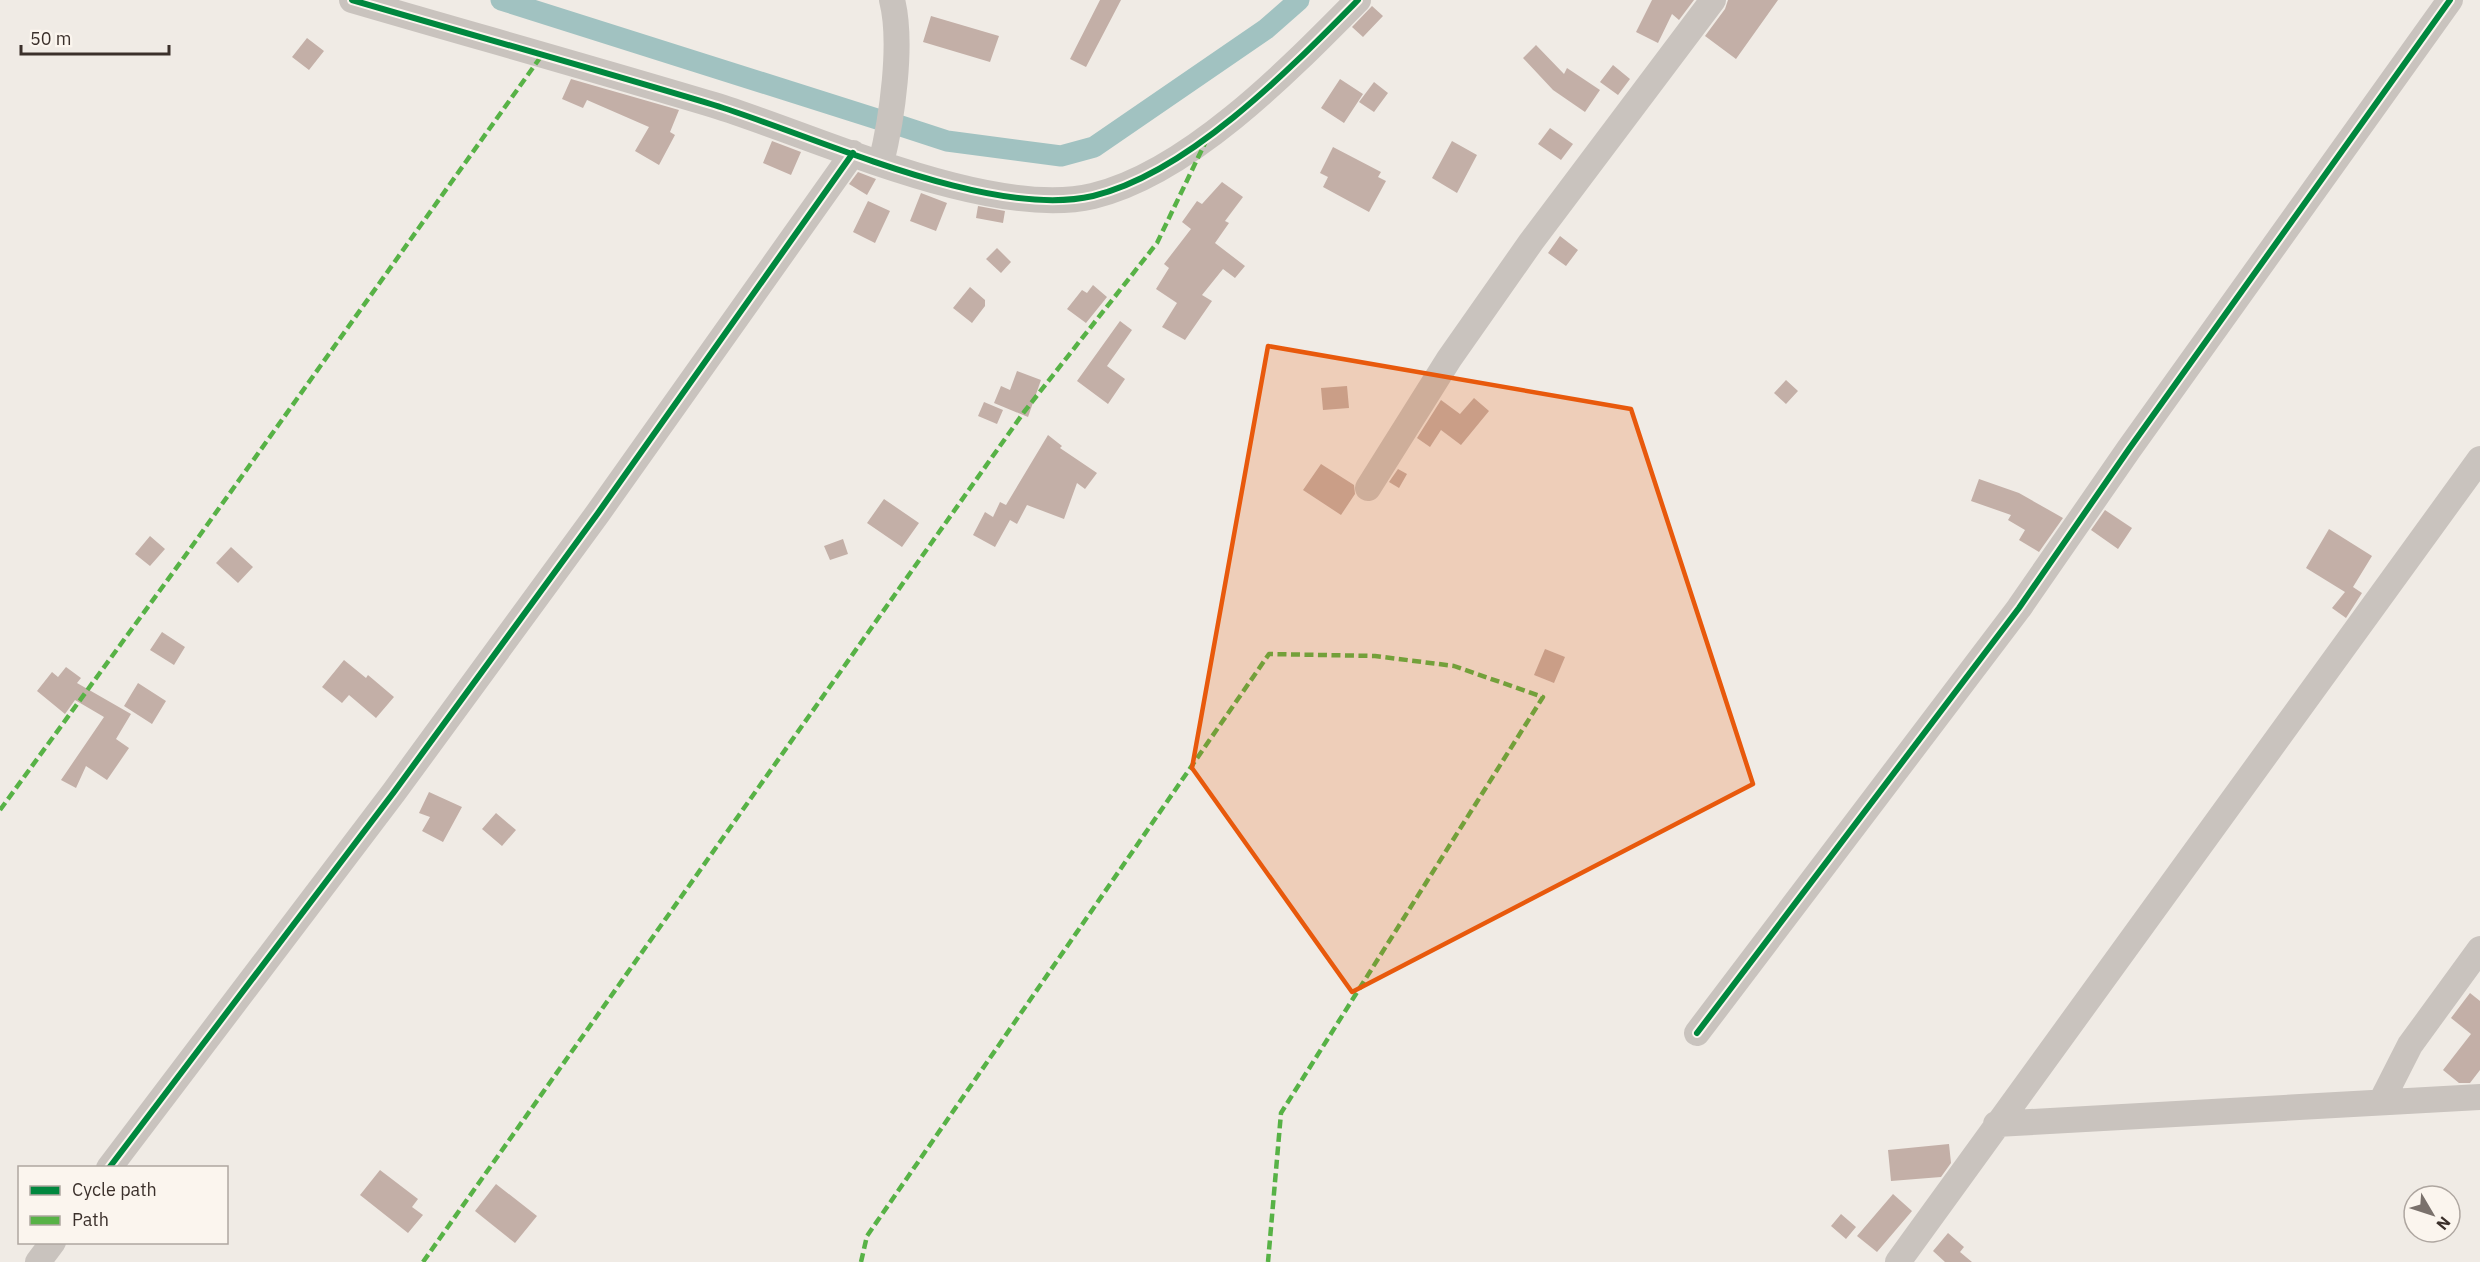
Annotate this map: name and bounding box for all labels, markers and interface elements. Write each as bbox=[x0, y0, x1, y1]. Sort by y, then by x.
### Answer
scale bar bbox=[21, 18, 170, 56]
text: 50 m bbox=[30, 27, 72, 50]
legend bbox=[18, 1166, 228, 1244]
text: Cycle path bbox=[72, 1178, 157, 1201]
north arrow bbox=[2402, 1184, 2462, 1244]
text: Path bbox=[72, 1208, 109, 1231]
text: N bbox=[2432, 1213, 2455, 1234]

